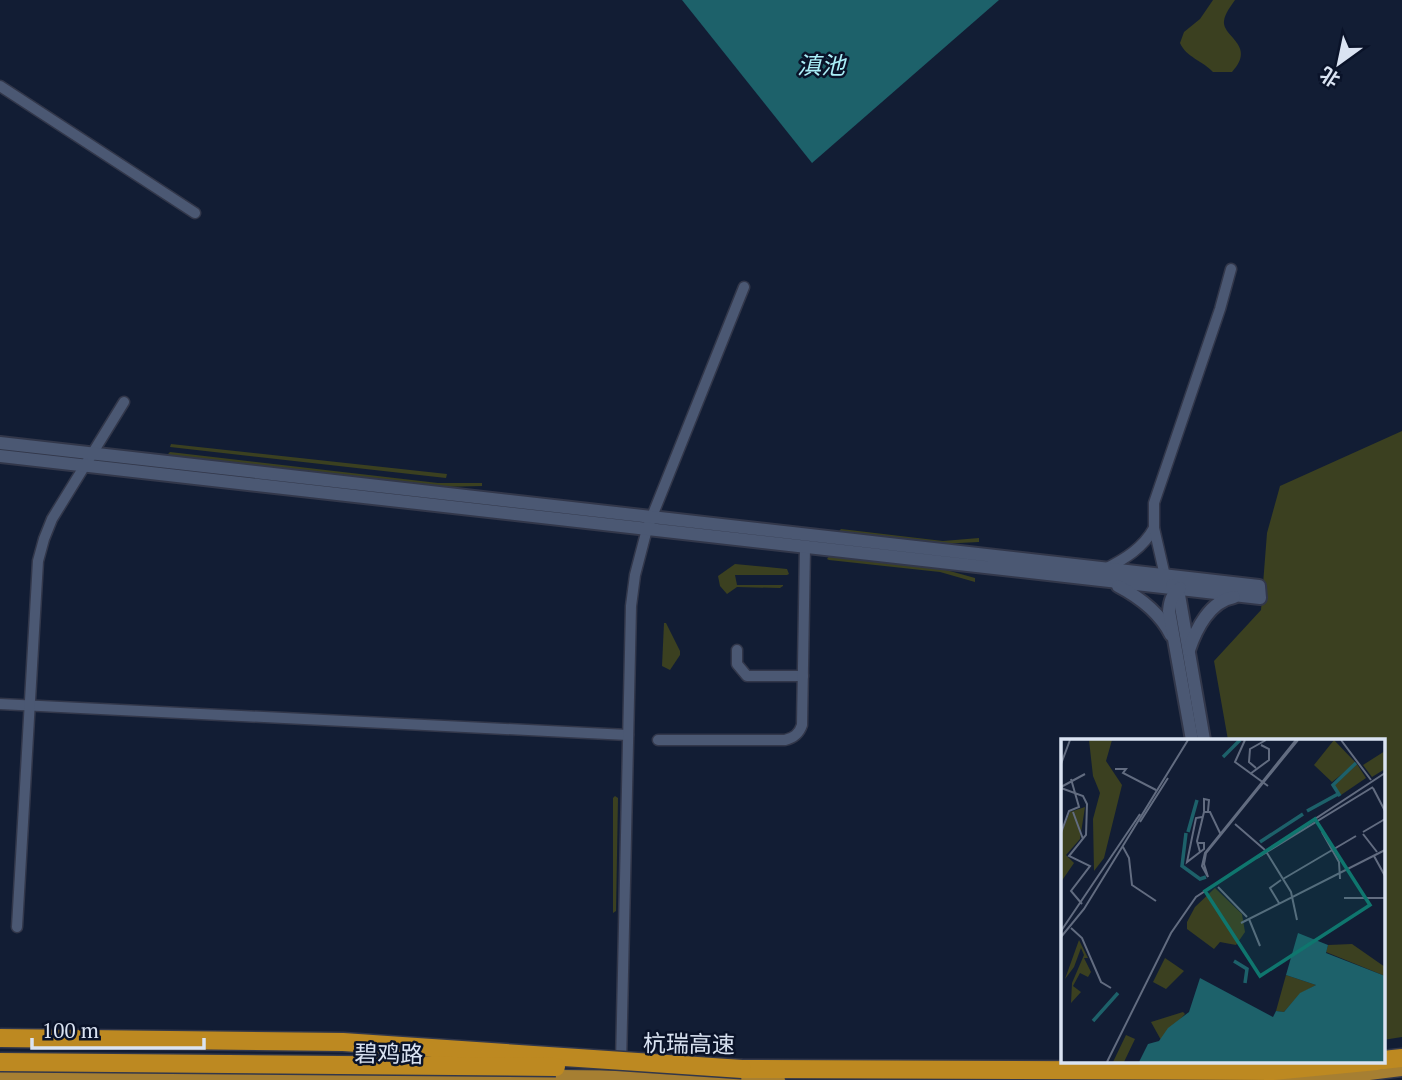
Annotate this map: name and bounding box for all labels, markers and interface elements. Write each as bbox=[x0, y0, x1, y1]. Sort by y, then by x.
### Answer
north arrow bbox=[1304, 28, 1374, 98]
water label: 滇池 bbox=[797, 49, 847, 81]
text: 北 bbox=[1315, 62, 1344, 93]
inset map bbox=[1061, 739, 1384, 1062]
scale bar bbox=[32, 1006, 203, 1050]
text: 100 m bbox=[42, 1016, 99, 1044]
street label: 杭瑞高速 bbox=[643, 1027, 735, 1060]
street label: 碧鸡路 bbox=[354, 1037, 424, 1070]

